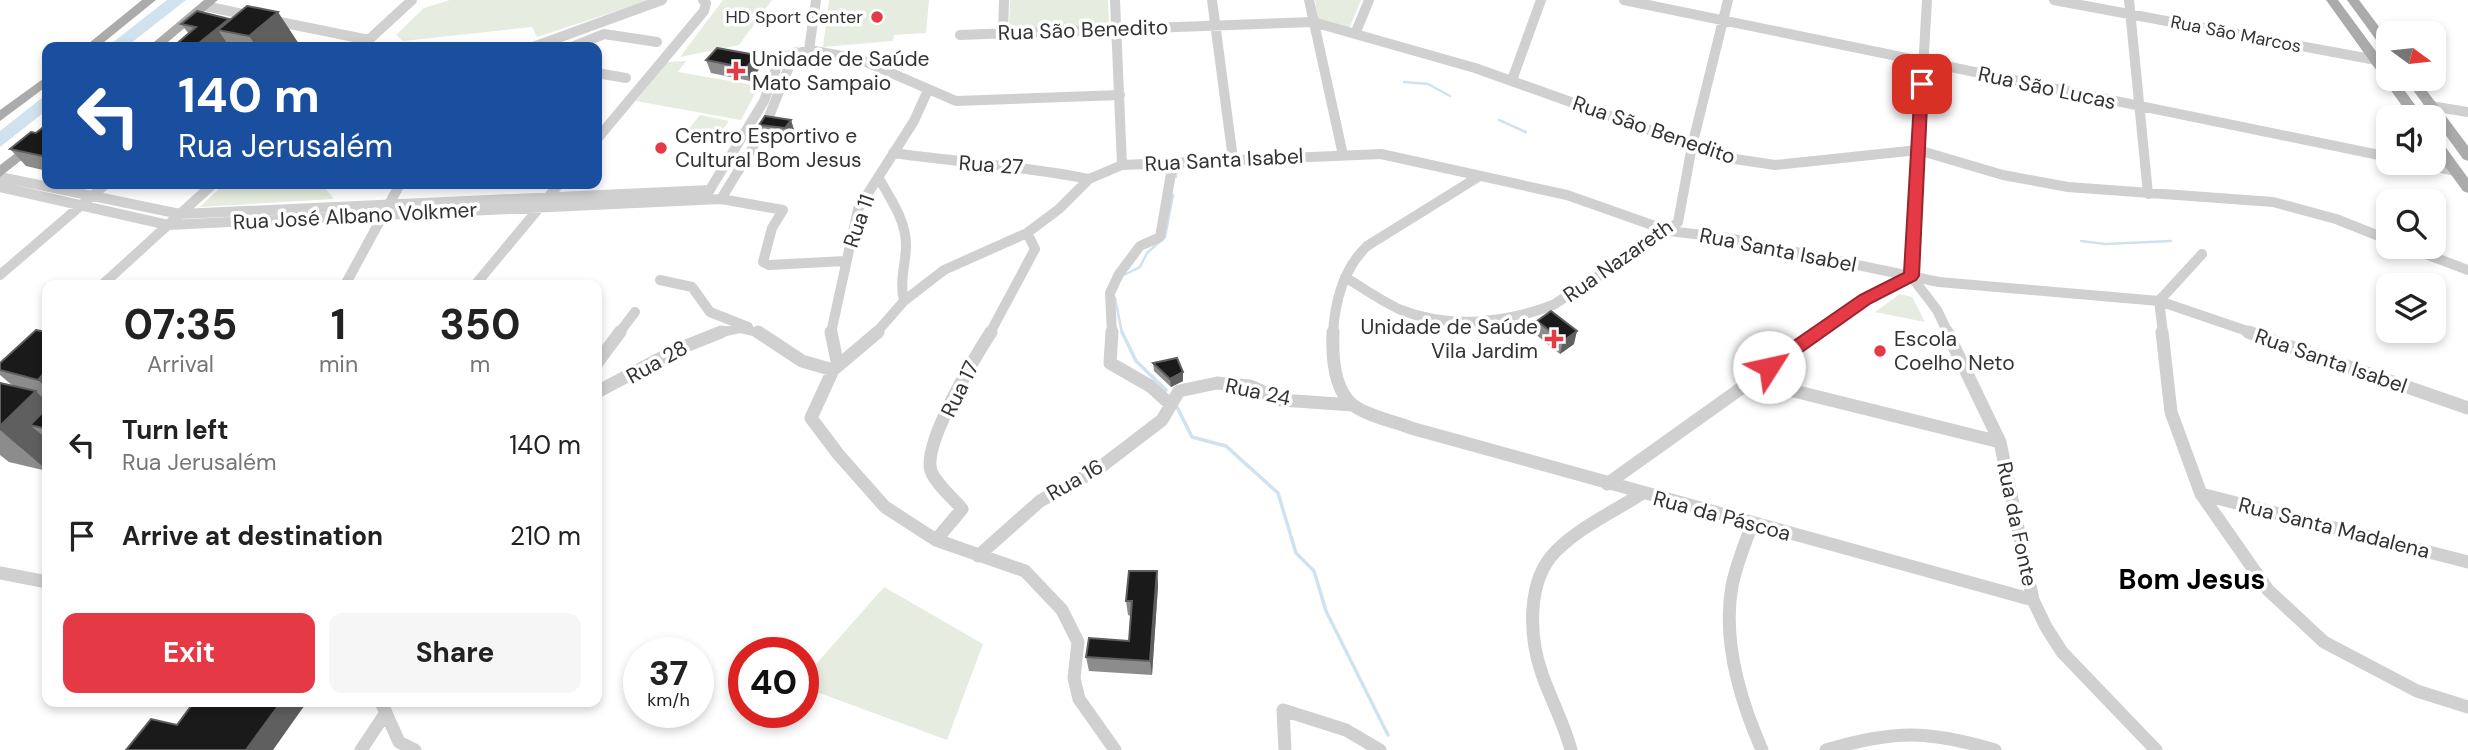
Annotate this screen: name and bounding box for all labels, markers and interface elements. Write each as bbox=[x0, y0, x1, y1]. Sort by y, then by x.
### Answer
place label: HD Sport Center bbox=[726, 5, 863, 29]
marker: HD Sport Center bbox=[869, 9, 885, 25]
street label: Rua São Marcos bbox=[2169, 10, 2303, 58]
street label: Rua São Benedito bbox=[997, 13, 1169, 47]
north arrow bbox=[2376, 21, 2446, 91]
map controls bbox=[2376, 21, 2446, 343]
place label: Unidade de Saúde Mato Sampaio bbox=[752, 45, 930, 97]
pin bbox=[1892, 54, 1952, 114]
street label: Rua São Lucas bbox=[1975, 60, 2119, 116]
marker: Unidade de Saúde Mato Sampaio bbox=[726, 61, 746, 81]
text: 140 m bbox=[178, 63, 320, 127]
icon: arrive bbox=[1903, 65, 1941, 103]
icon: left bbox=[63, 70, 154, 161]
street label: Rua São Benedito bbox=[1569, 89, 1739, 171]
button: sound bbox=[2376, 105, 2446, 175]
place label: Centro Esportivo e Cultural Bom Jesus bbox=[675, 122, 861, 174]
text: Rua Jerusalém bbox=[178, 125, 393, 167]
marker: Centro Esportivo e Cultural Bom Jesus bbox=[653, 140, 669, 156]
street label: Rua Santa Isabel bbox=[1144, 142, 1304, 178]
street label: Rua 27 bbox=[958, 149, 1024, 181]
button: search bbox=[2376, 189, 2446, 259]
street label: Rua 11 bbox=[837, 191, 881, 251]
street label: Rua José Albano Volkmer bbox=[232, 196, 478, 236]
street label: Rua Nazareth bbox=[1558, 213, 1678, 309]
street label: Rua Santa Isabel bbox=[1697, 221, 1859, 279]
button: layers bbox=[2376, 273, 2446, 343]
text: 07:35 bbox=[123, 297, 237, 352]
text: 1 bbox=[331, 297, 346, 352]
text: 350 bbox=[440, 297, 521, 352]
place label: Unidade de Saúde Vila Jardim bbox=[1360, 313, 1538, 365]
street label: Rua Santa Isabel bbox=[2251, 322, 2411, 400]
place label: Escola Coelho Neto bbox=[1894, 325, 2015, 377]
marker: Unidade de Saúde Vila Jardim bbox=[1544, 329, 1564, 349]
position arrow bbox=[1732, 330, 1806, 404]
street label: Rua 28 bbox=[621, 334, 693, 390]
marker: Escola Coelho Neto bbox=[1872, 343, 1888, 359]
text: Arrival bbox=[147, 349, 214, 379]
text: min bbox=[319, 349, 358, 379]
text: m bbox=[470, 349, 490, 379]
street label: Rua 17 bbox=[934, 356, 986, 422]
street label: Rua 24 bbox=[1223, 371, 1293, 413]
text: Turn left bbox=[122, 413, 229, 447]
icon: left bbox=[63, 426, 101, 464]
text: 140 m bbox=[509, 428, 581, 462]
text: Rua Jerusalém bbox=[122, 447, 277, 477]
street label: Rua 16 bbox=[1041, 453, 1109, 507]
street label: Rua da Fonte bbox=[1990, 459, 2044, 589]
street label: Rua da Páscoa bbox=[1650, 484, 1794, 548]
street label: Rua Santa Madalena bbox=[2235, 491, 2433, 565]
icon: arrive bbox=[63, 517, 101, 555]
text: Arrive at destination bbox=[122, 519, 383, 553]
text: 210 m bbox=[510, 519, 581, 553]
district label: Bom Jesus bbox=[2119, 561, 2265, 598]
button: Exit bbox=[63, 613, 315, 693]
button: Share bbox=[329, 613, 581, 693]
speed limit sign: 40 bbox=[728, 637, 819, 728]
text: 37 bbox=[649, 650, 688, 696]
text: km/h bbox=[647, 688, 690, 712]

